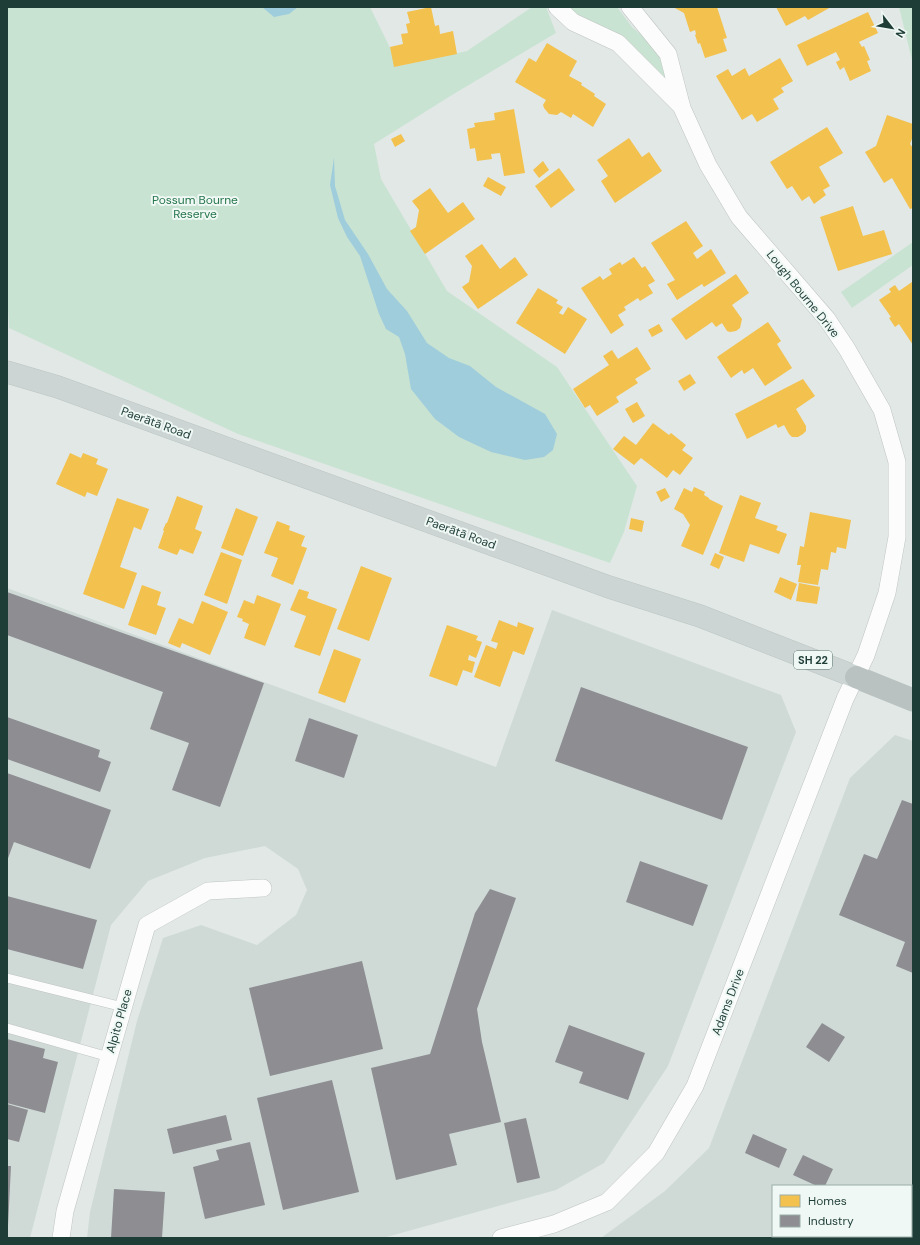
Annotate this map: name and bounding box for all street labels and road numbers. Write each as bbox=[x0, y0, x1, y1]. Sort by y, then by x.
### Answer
street label: Lough Bourne Drive bbox=[763, 247, 843, 341]
street label: Paerātā Road bbox=[119, 403, 193, 443]
street label: Paerātā Road bbox=[424, 513, 498, 553]
road number: SH 22 bbox=[794, 651, 832, 669]
street label: Adams Drive bbox=[708, 966, 748, 1038]
street label: Alpito Place bbox=[102, 987, 136, 1055]

